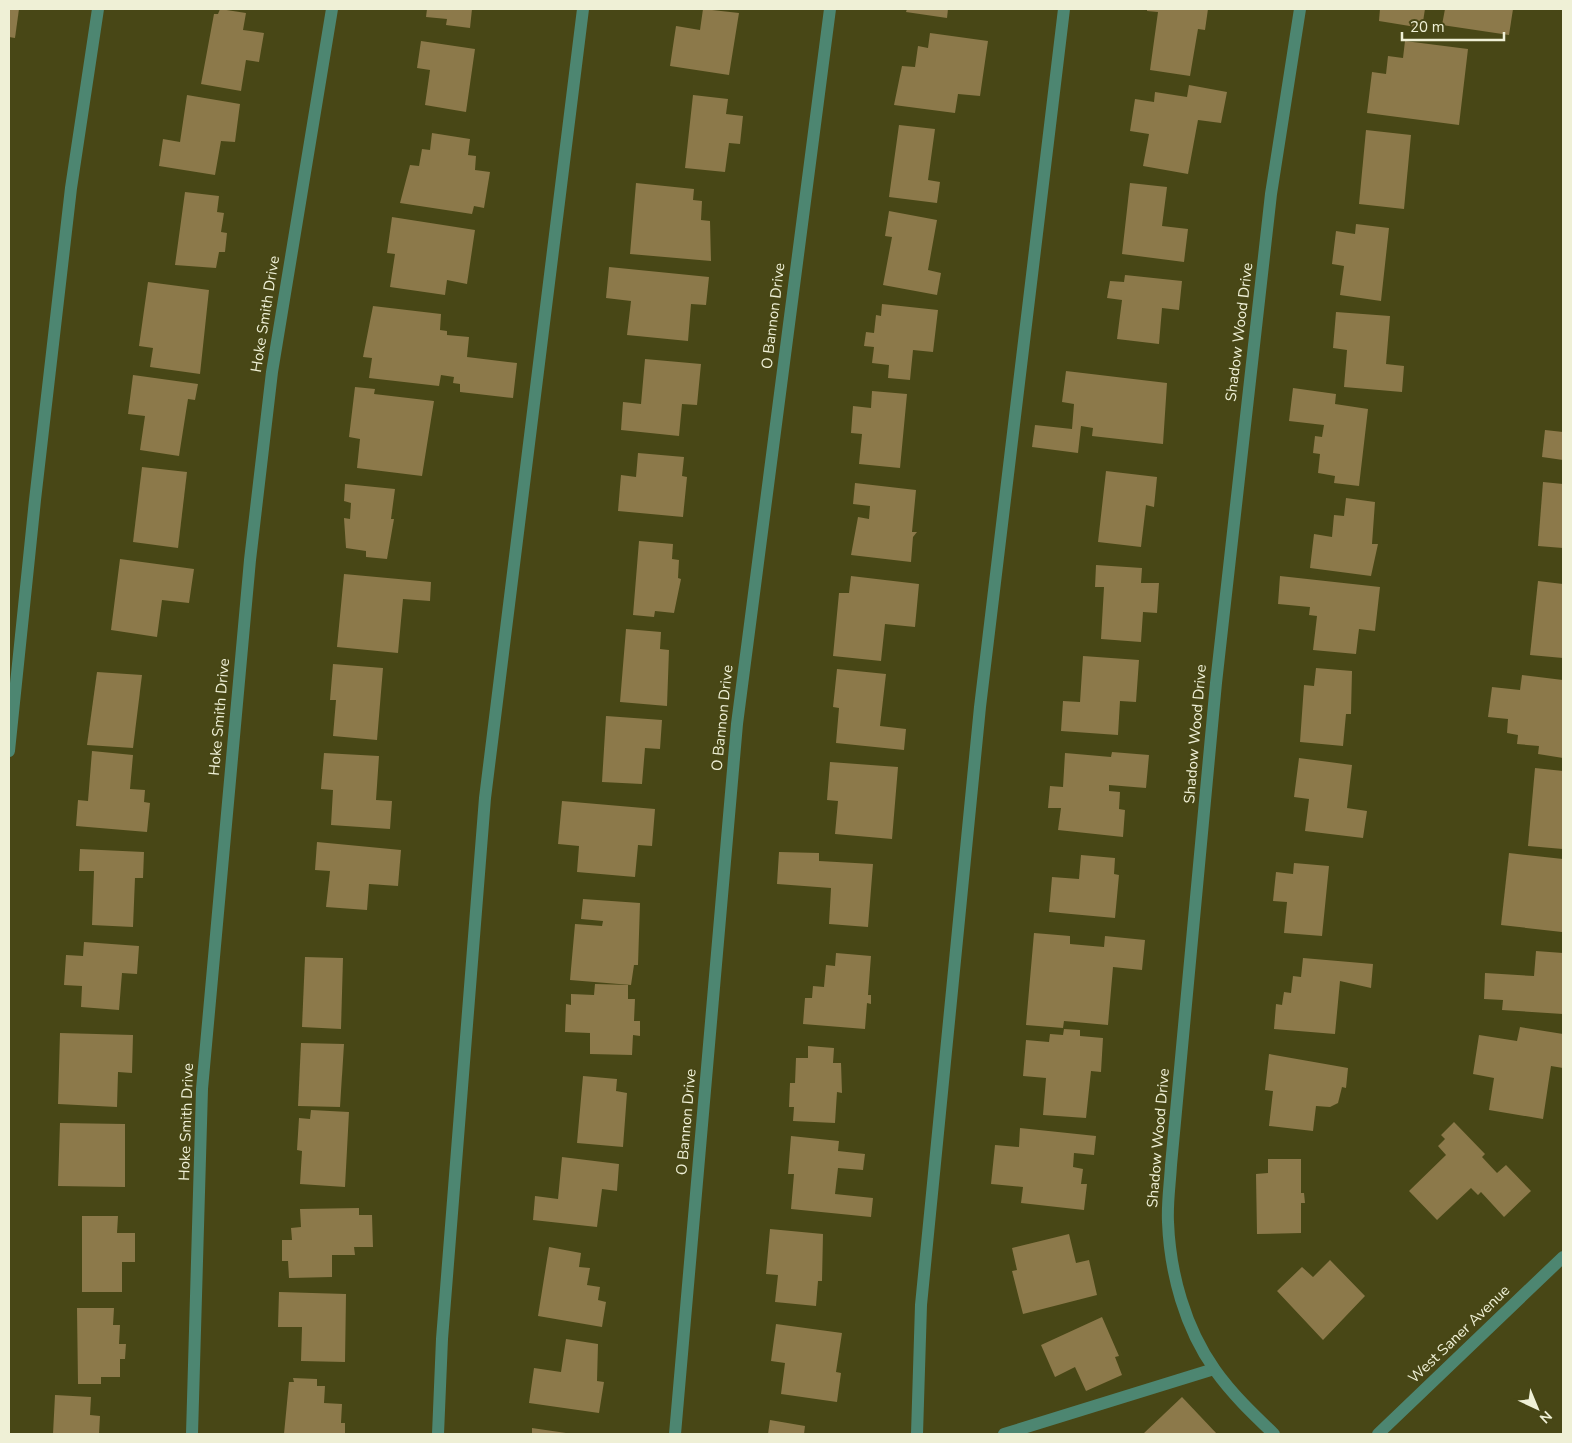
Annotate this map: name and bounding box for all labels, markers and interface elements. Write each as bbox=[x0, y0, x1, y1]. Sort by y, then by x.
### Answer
scale bar bbox=[1402, 10, 1504, 42]
text: 20 m bbox=[1410, 17, 1445, 37]
street label: Hoke Smith Drive bbox=[246, 254, 284, 374]
street label: Shadow Wood Drive bbox=[1221, 261, 1257, 403]
street label: O Bannon Drive bbox=[757, 262, 789, 370]
street label: Hoke Smith Drive bbox=[204, 658, 234, 776]
street label: O Bannon Drive bbox=[706, 664, 738, 772]
street label: Shadow Wood Drive bbox=[1179, 664, 1211, 804]
street label: Hoke Smith Drive bbox=[174, 1063, 198, 1181]
street label: O Bannon Drive bbox=[671, 1068, 701, 1176]
street label: Shadow Wood Drive bbox=[1142, 1068, 1174, 1208]
street label: West Saner Avenue bbox=[1404, 1280, 1514, 1388]
north arrow bbox=[1512, 1383, 1562, 1433]
text: N bbox=[1535, 1407, 1556, 1427]

